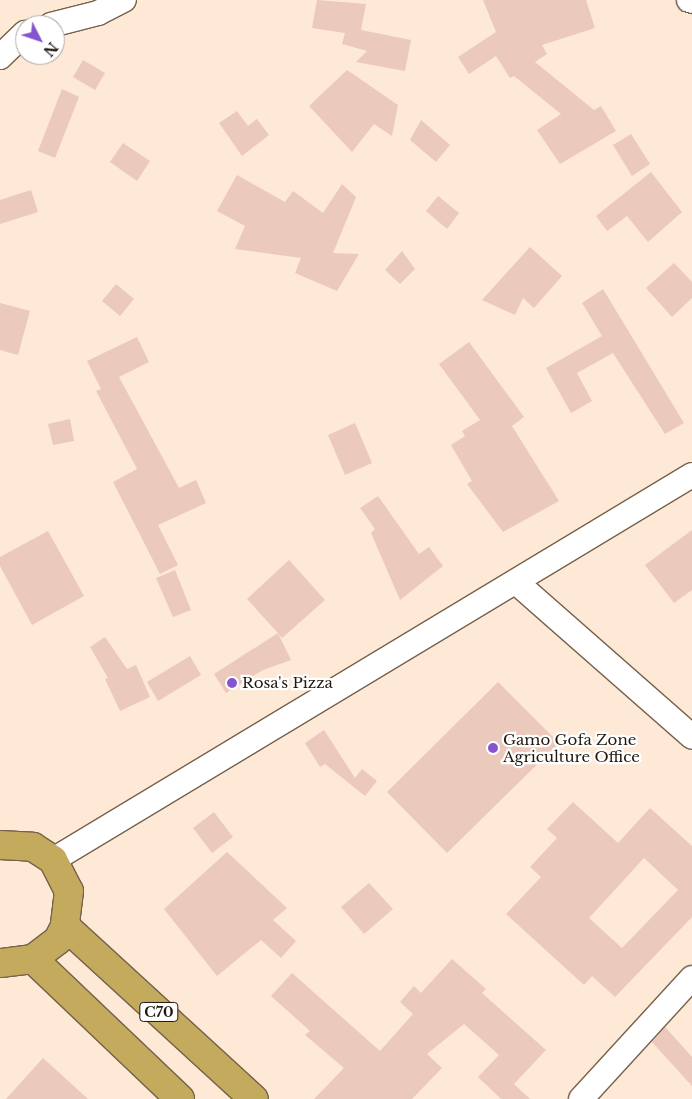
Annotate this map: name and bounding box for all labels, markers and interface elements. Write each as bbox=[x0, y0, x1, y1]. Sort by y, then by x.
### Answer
north arrow bbox=[15, 15, 65, 65]
text: N bbox=[39, 38, 62, 60]
place label: Rosa's Pizza bbox=[242, 674, 333, 692]
marker: Rosa's Pizza bbox=[226, 677, 238, 689]
place label: Gamo Gofa Zone Agriculture Office bbox=[503, 730, 640, 765]
marker: Gamo Gofa Zone Agriculture Office bbox=[487, 742, 499, 754]
road number: C70 bbox=[139, 1000, 179, 1024]

